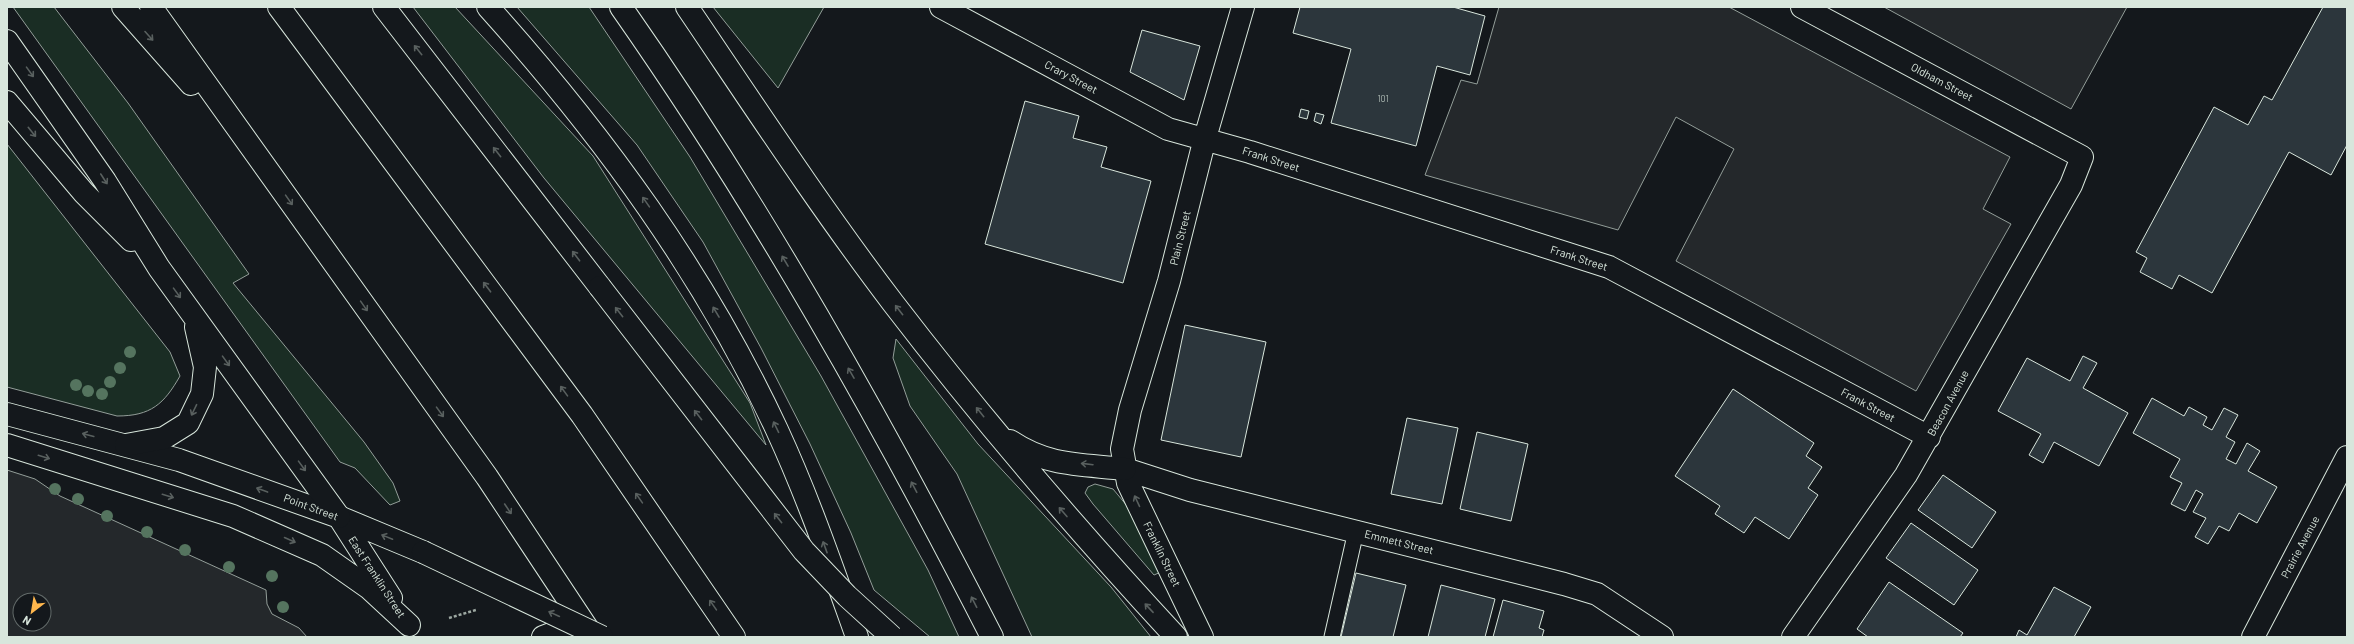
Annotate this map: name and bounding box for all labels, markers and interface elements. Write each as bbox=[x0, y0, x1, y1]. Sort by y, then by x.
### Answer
one-way arrow bbox=[144, 31, 153, 41]
one-way arrow bbox=[413, 44, 422, 55]
street label: Crary Street bbox=[1043, 57, 1100, 96]
street label: Oldham Street bbox=[1909, 60, 1975, 103]
one-way arrow bbox=[26, 67, 34, 78]
house number: 101 bbox=[1377, 93, 1389, 104]
one-way arrow bbox=[27, 127, 36, 138]
street label: Frank Street bbox=[1241, 143, 1301, 174]
one-way arrow bbox=[493, 147, 501, 158]
one-way arrow bbox=[99, 174, 108, 185]
one-way arrow bbox=[285, 194, 293, 205]
one-way arrow bbox=[642, 197, 650, 208]
street label: Plain Street bbox=[1166, 209, 1193, 266]
street label: Frank Street bbox=[1549, 242, 1609, 273]
one-way arrow bbox=[572, 250, 580, 261]
one-way arrow bbox=[781, 255, 789, 267]
one-way arrow bbox=[483, 281, 491, 292]
one-way arrow bbox=[172, 287, 181, 298]
one-way arrow bbox=[360, 300, 368, 311]
one-way arrow bbox=[894, 304, 903, 315]
one-way arrow bbox=[711, 306, 719, 318]
one-way arrow bbox=[615, 307, 623, 318]
one-way arrow bbox=[221, 355, 230, 366]
one-way arrow bbox=[846, 367, 854, 379]
street label: Beacon Avenue bbox=[1924, 368, 1971, 438]
street label: Frank Street bbox=[1839, 385, 1898, 424]
one-way arrow bbox=[560, 386, 568, 397]
one-way arrow bbox=[190, 403, 197, 415]
one-way arrow bbox=[436, 406, 444, 417]
one-way arrow bbox=[975, 406, 984, 417]
one-way arrow bbox=[694, 410, 702, 421]
one-way arrow bbox=[771, 422, 779, 434]
one-way arrow bbox=[82, 430, 95, 438]
one-way arrow bbox=[37, 454, 50, 461]
one-way arrow bbox=[298, 460, 306, 471]
one-way arrow bbox=[1081, 460, 1094, 468]
one-way arrow bbox=[909, 481, 917, 493]
one-way arrow bbox=[257, 485, 269, 493]
street label: Point Street bbox=[282, 491, 340, 522]
one-way arrow bbox=[635, 492, 643, 503]
one-way arrow bbox=[162, 493, 175, 500]
one-way arrow bbox=[1133, 495, 1140, 507]
one-way arrow bbox=[504, 503, 512, 514]
one-way arrow bbox=[1058, 506, 1067, 517]
one-way arrow bbox=[773, 513, 782, 524]
street label: Prairie Avenue bbox=[2278, 513, 2321, 580]
street label: Franklin Street bbox=[1141, 519, 1184, 588]
street label: Emmett Street bbox=[1363, 527, 1435, 556]
one-way arrow bbox=[381, 532, 393, 540]
street label: East Franklin Street bbox=[346, 534, 409, 620]
one-way arrow bbox=[284, 537, 296, 545]
one-way arrow bbox=[821, 541, 828, 554]
north arrow bbox=[12, 592, 52, 632]
one-way arrow bbox=[970, 596, 977, 608]
one-way arrow bbox=[709, 599, 717, 610]
one-way arrow bbox=[1145, 603, 1154, 614]
one-way arrow bbox=[549, 610, 561, 617]
text: N bbox=[20, 614, 33, 628]

